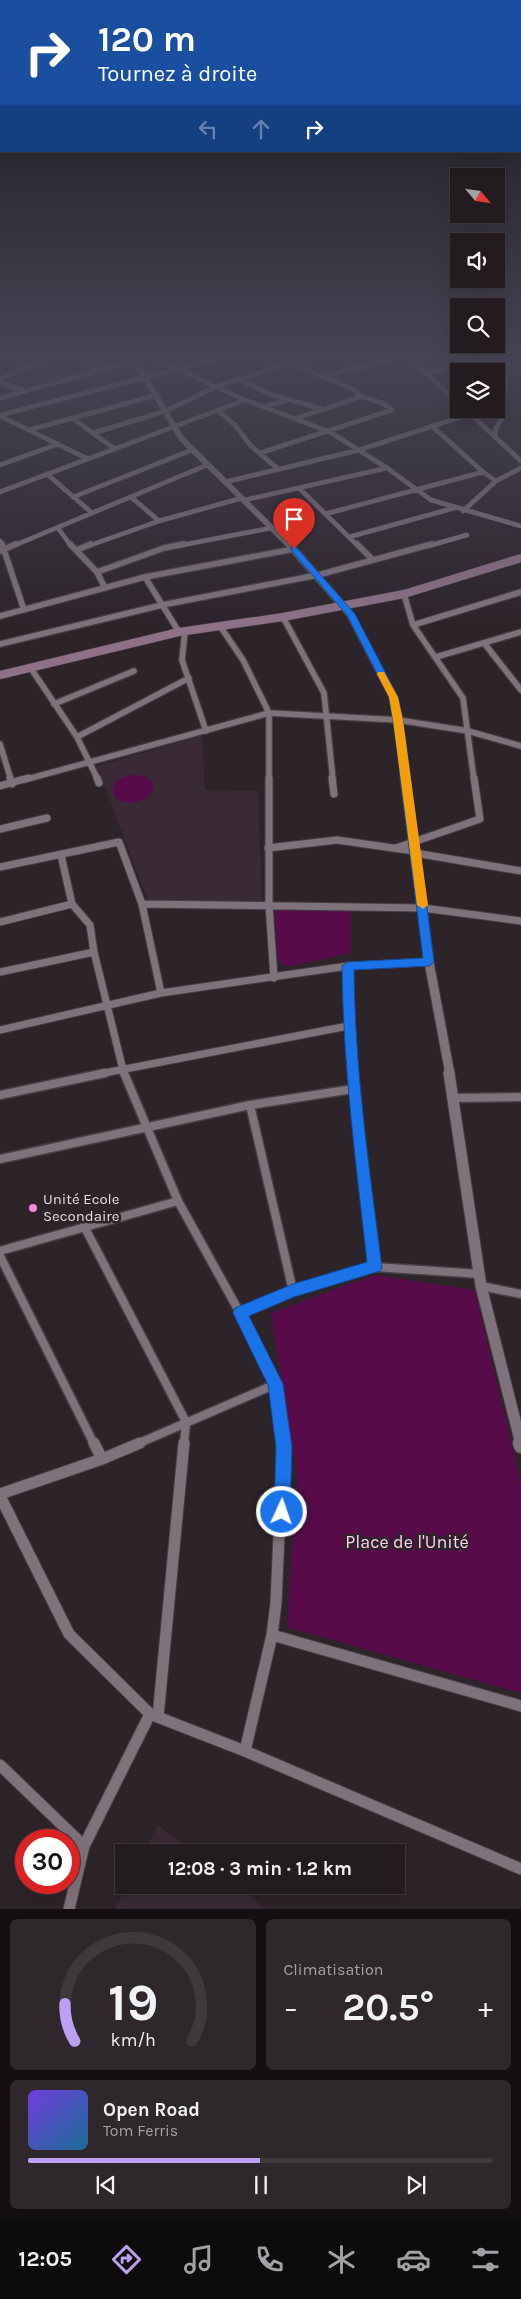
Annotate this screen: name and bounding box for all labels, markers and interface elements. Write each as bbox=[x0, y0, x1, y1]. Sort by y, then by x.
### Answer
text: 120 m bbox=[98, 19, 196, 60]
icon: right bbox=[15, 20, 80, 85]
text: Tournez à droite bbox=[98, 61, 257, 87]
icon: left bbox=[194, 115, 222, 143]
icon: ahead bbox=[247, 115, 275, 143]
icon: right bbox=[300, 115, 328, 143]
north arrow bbox=[450, 168, 505, 222]
map controls bbox=[450, 168, 505, 418]
button: sound bbox=[450, 233, 505, 288]
button: search bbox=[450, 298, 505, 353]
button: layers bbox=[450, 363, 505, 418]
pin bbox=[273, 498, 315, 549]
icon: arrive bbox=[280, 505, 308, 533]
place label: Unité Ecole Secondaire bbox=[43, 1190, 120, 1225]
marker: Unité Ecole Secondaire bbox=[27, 1202, 39, 1214]
position arrow bbox=[255, 1485, 307, 1537]
park label: Place de l'Unité bbox=[345, 1531, 469, 1553]
speed limit sign: 30 bbox=[15, 1829, 80, 1894]
text: 12:08 · 3 min · 1.2 km bbox=[168, 1858, 352, 1880]
text: Climatisation bbox=[284, 1960, 384, 1979]
text: 19 bbox=[108, 1972, 158, 2033]
text: 20.5° bbox=[342, 1985, 434, 2030]
text: − bbox=[284, 1991, 298, 2024]
text: + bbox=[478, 1991, 493, 2024]
text: km/h bbox=[110, 2030, 155, 2051]
text: Open Road bbox=[103, 2099, 200, 2121]
text: Tom Ferris bbox=[103, 2121, 178, 2140]
icon: previous bbox=[92, 2171, 120, 2199]
icon: pause bbox=[247, 2171, 275, 2199]
icon: next bbox=[402, 2171, 430, 2199]
icon: directions bbox=[109, 2242, 144, 2277]
icon: music bbox=[181, 2242, 216, 2277]
icon: phone bbox=[252, 2242, 287, 2277]
icon: climate bbox=[324, 2242, 359, 2277]
icon: car bbox=[396, 2242, 431, 2277]
icon: filters bbox=[468, 2242, 503, 2277]
text: 12:05 bbox=[18, 2246, 72, 2272]

